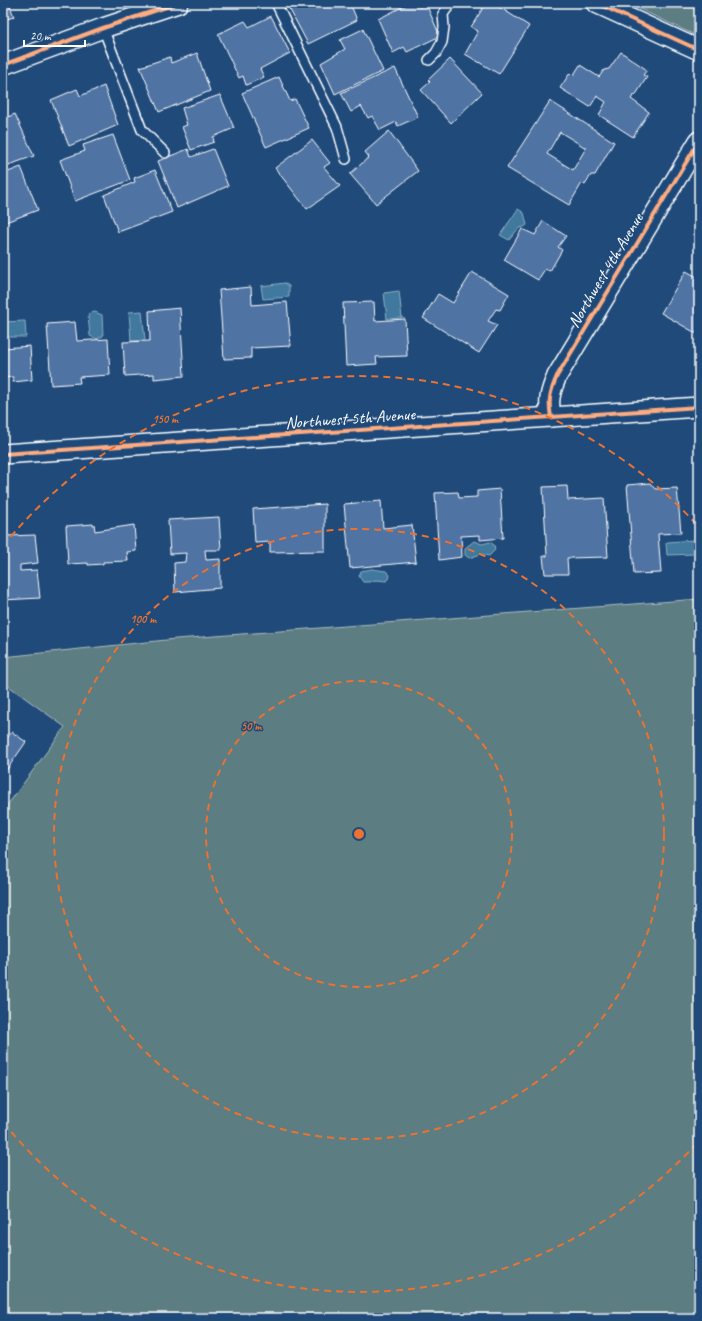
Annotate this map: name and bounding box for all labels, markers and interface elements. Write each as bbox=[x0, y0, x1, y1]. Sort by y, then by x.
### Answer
scale bar bbox=[24, 22, 85, 48]
text: 20 m bbox=[30, 28, 52, 44]
street label: Northwest 4th Avenue bbox=[563, 208, 649, 331]
street label: Northwest 5th Avenue bbox=[285, 403, 417, 433]
text: 150 m bbox=[152, 411, 179, 427]
text: 100 m bbox=[130, 611, 157, 627]
text: 50 m bbox=[241, 718, 262, 734]
centre of rings bbox=[352, 827, 366, 841]

